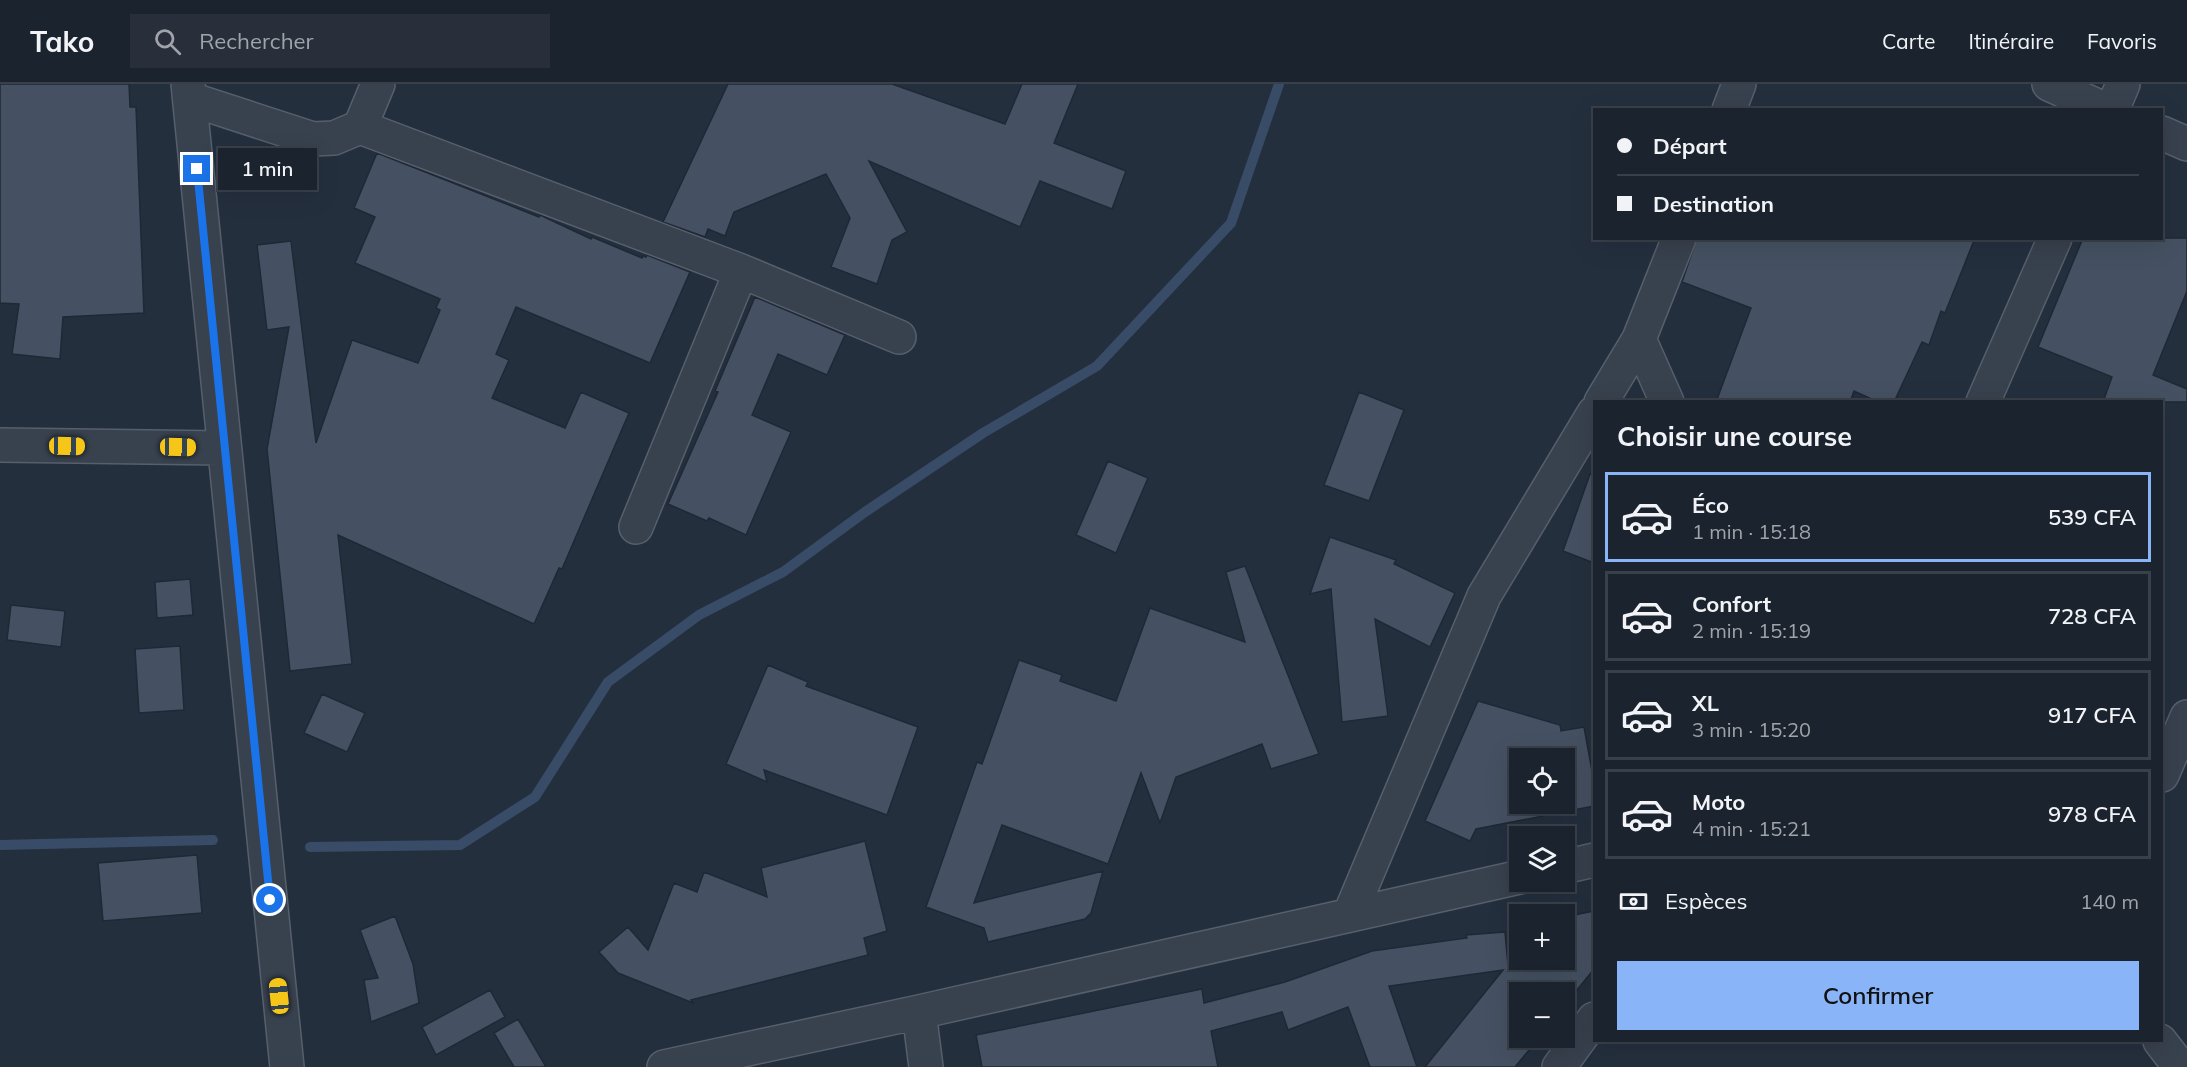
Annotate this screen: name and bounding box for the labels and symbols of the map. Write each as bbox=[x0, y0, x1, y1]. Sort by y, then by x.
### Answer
callout: 1 min bbox=[218, 148, 317, 190]
route end bbox=[183, 155, 210, 182]
car bbox=[49, 437, 85, 455]
car bbox=[160, 438, 196, 456]
route start bbox=[256, 886, 283, 913]
car bbox=[268, 977, 290, 1015]

